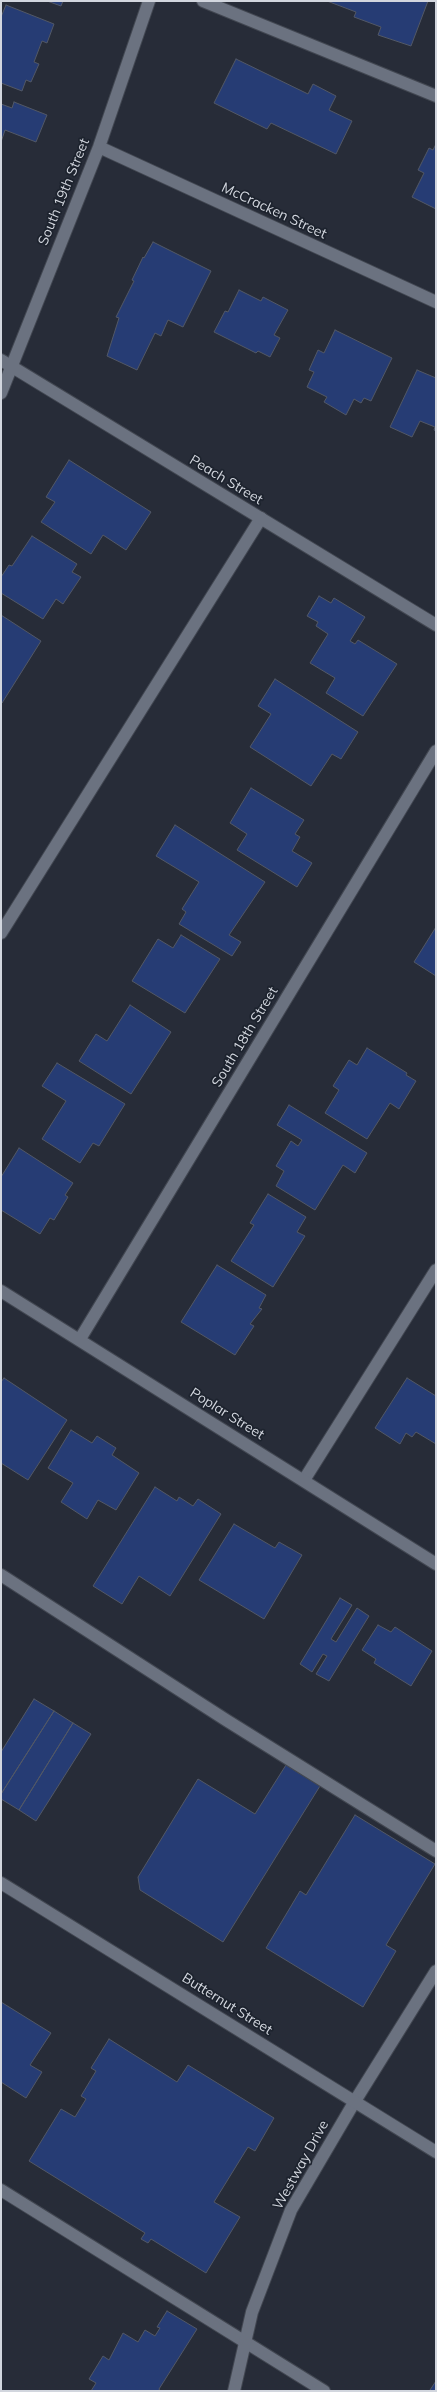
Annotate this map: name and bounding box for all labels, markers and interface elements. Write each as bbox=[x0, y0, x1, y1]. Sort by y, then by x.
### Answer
street label: South 19th Street bbox=[35, 136, 93, 248]
street label: McCracken Street bbox=[219, 179, 329, 243]
street label: Peach Street bbox=[186, 452, 266, 508]
street label: South 18th Street bbox=[208, 984, 282, 1090]
street label: Poplar Street bbox=[187, 1385, 267, 1443]
street label: Butternut Street bbox=[179, 1969, 275, 2039]
street label: Westway Drive bbox=[270, 2117, 332, 2213]

